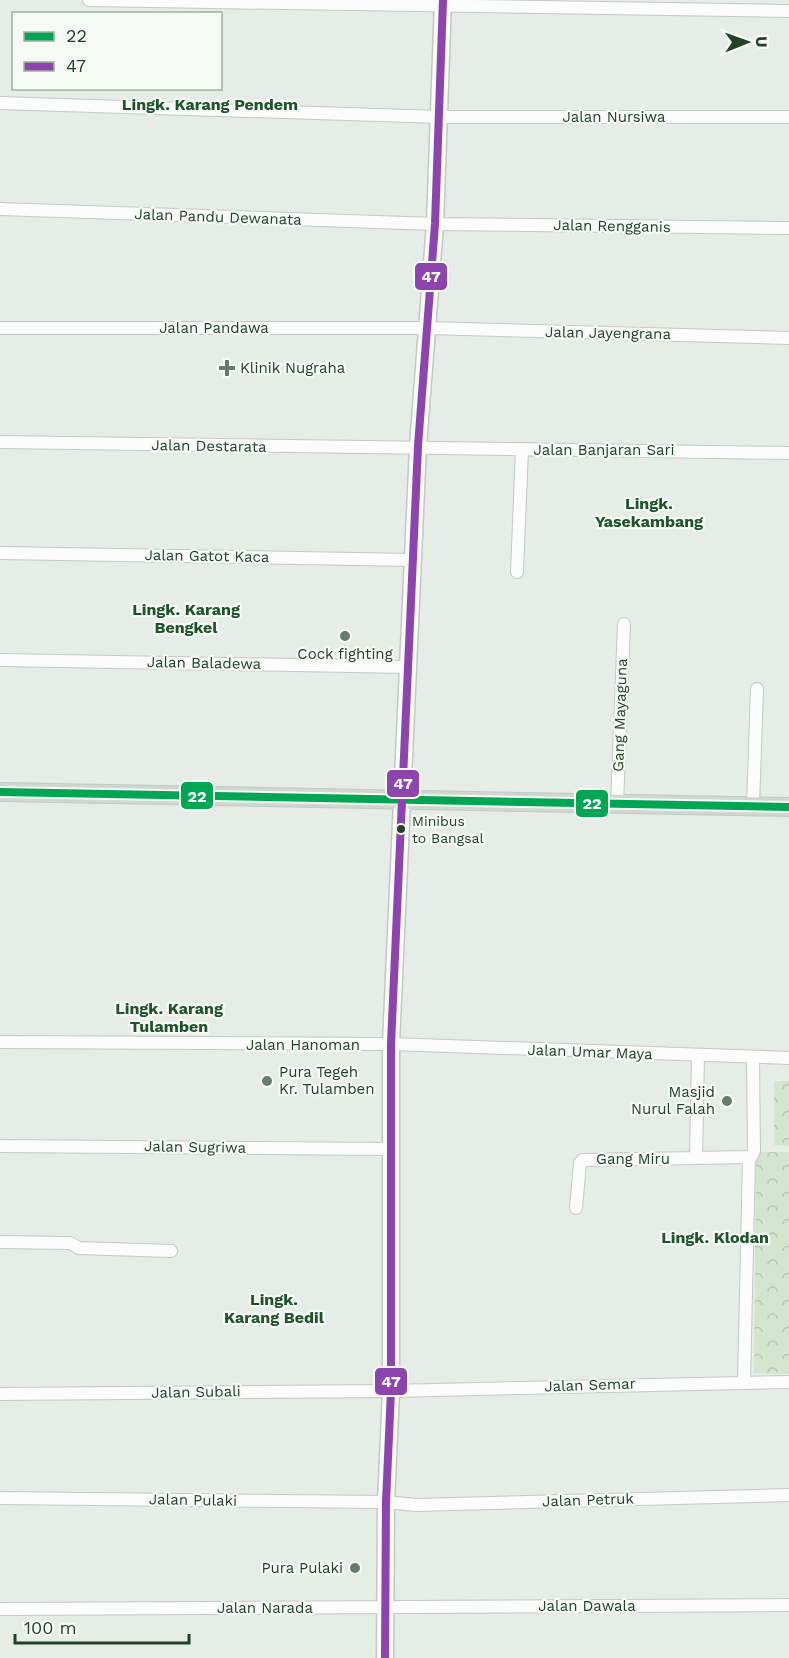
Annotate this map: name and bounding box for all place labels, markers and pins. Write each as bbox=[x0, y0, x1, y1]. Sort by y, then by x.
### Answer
marker: Klinik Nugraha bbox=[218, 359, 236, 377]
place label: Klinik Nugraha bbox=[240, 359, 346, 377]
marker: Cock fighting bbox=[338, 629, 352, 643]
place label: Cock fighting bbox=[297, 645, 393, 663]
place label: Minibus to Bangsal bbox=[412, 813, 485, 846]
marker: Minibus to Bangsal bbox=[395, 823, 407, 835]
place label: Pura Tegeh Kr. Tulamben bbox=[279, 1063, 375, 1098]
marker: Pura Tegeh Kr. Tulamben bbox=[260, 1074, 274, 1088]
place label: Masjid Nurul Falah bbox=[631, 1083, 715, 1118]
marker: Masjid Nurul Falah bbox=[720, 1094, 734, 1108]
place label: Pura Pulaki bbox=[261, 1559, 343, 1577]
marker: Pura Pulaki bbox=[348, 1561, 362, 1575]

